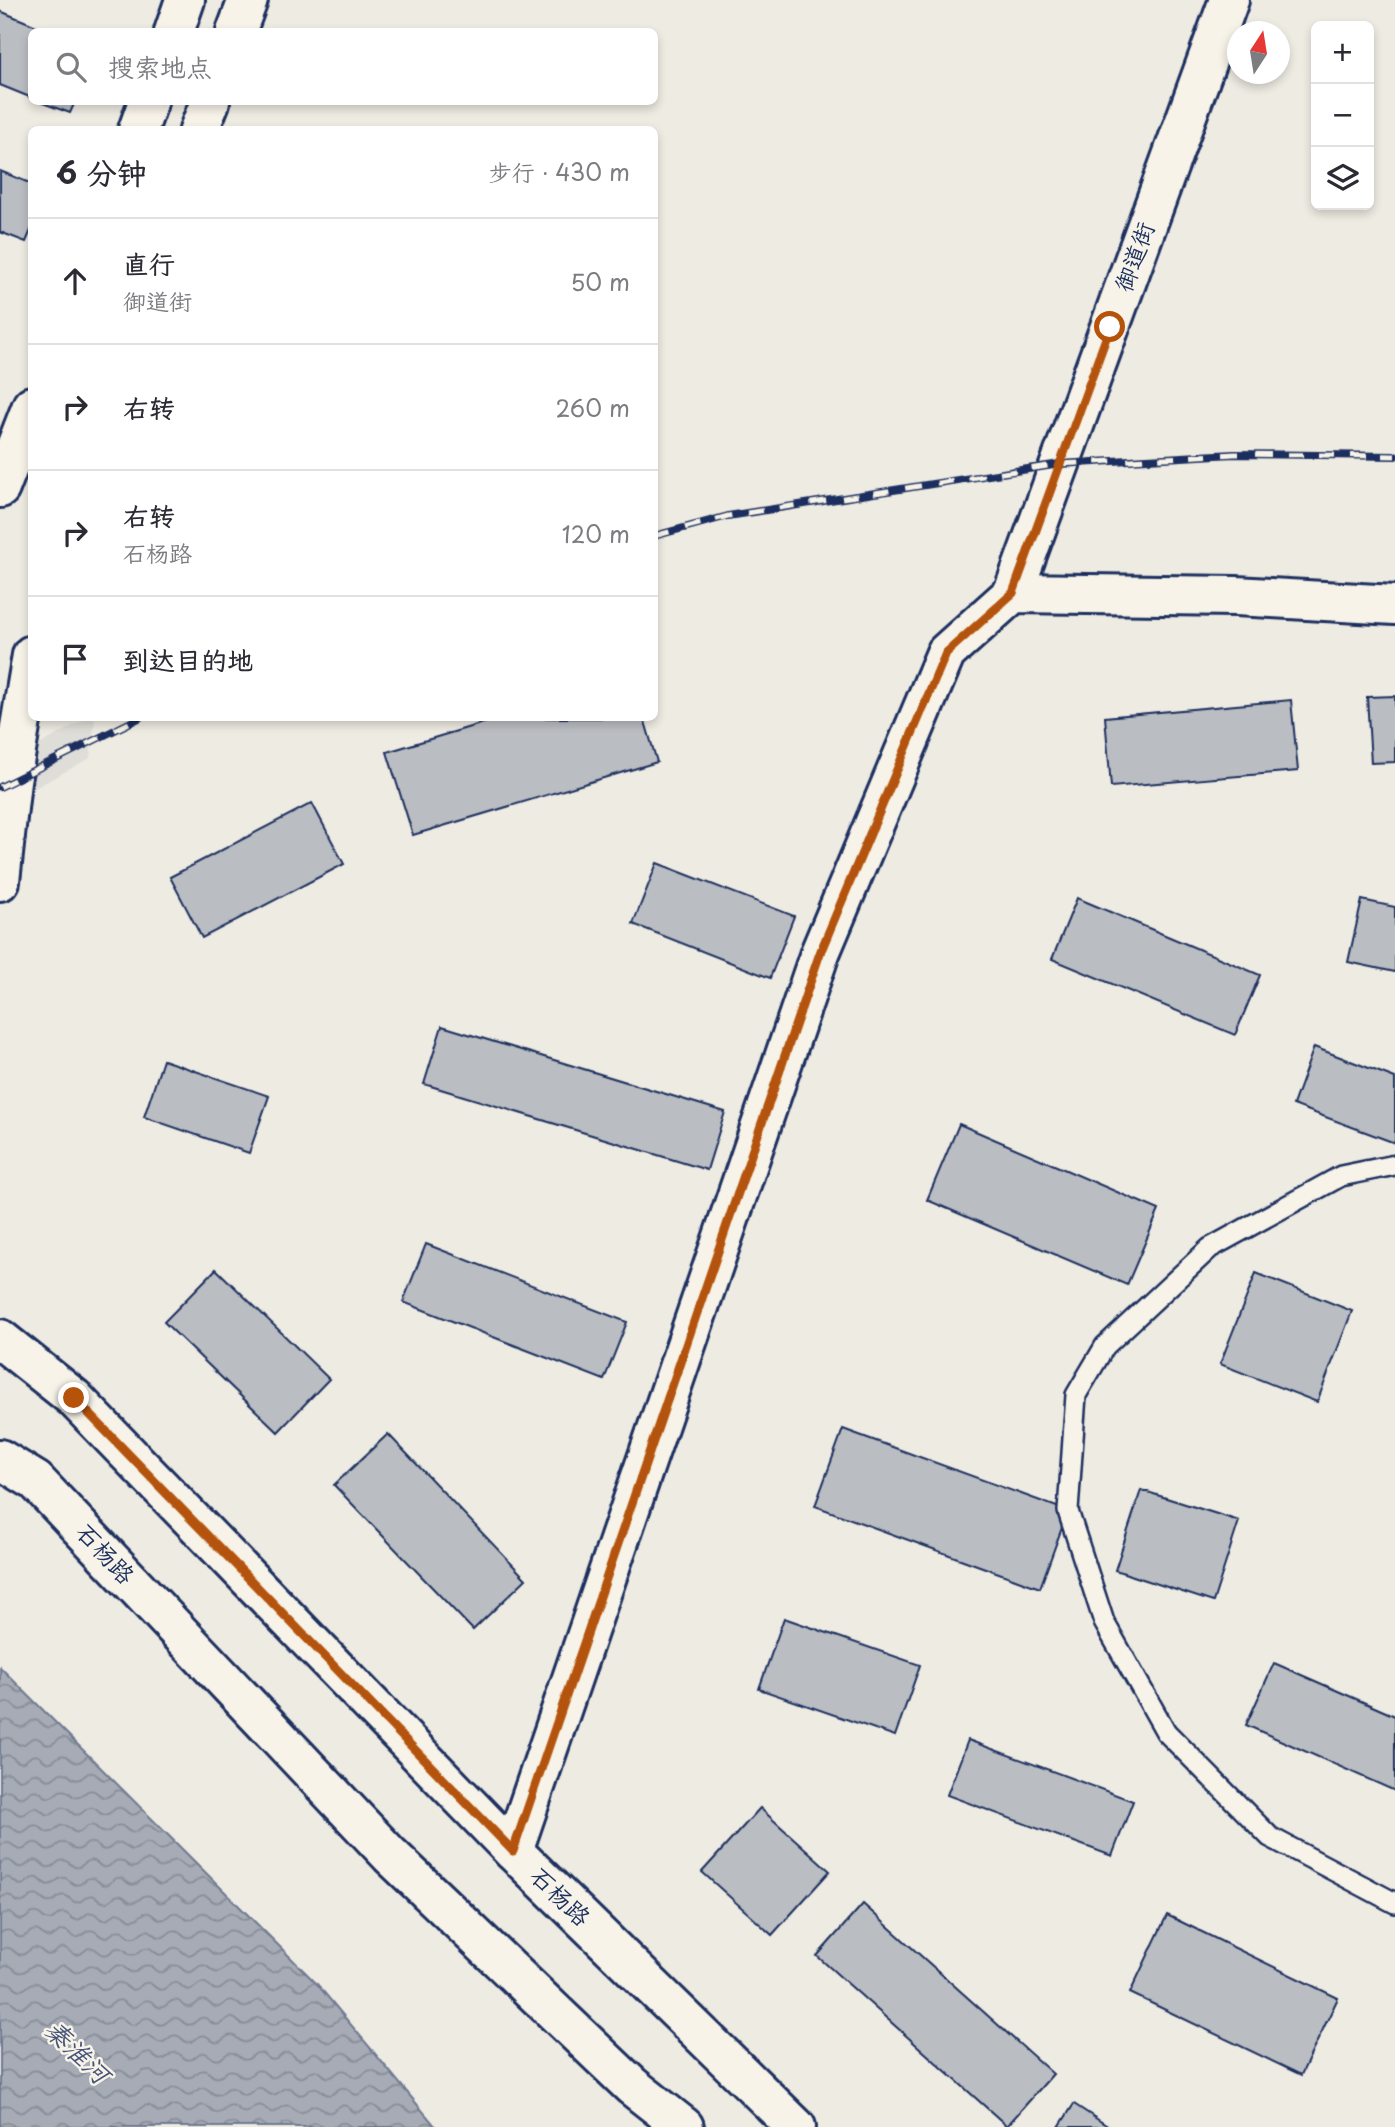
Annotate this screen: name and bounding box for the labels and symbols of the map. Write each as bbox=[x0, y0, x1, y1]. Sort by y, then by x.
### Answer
north arrow bbox=[1227, 21, 1290, 84]
street label: 御道街 bbox=[1104, 216, 1162, 296]
route start bbox=[1094, 311, 1125, 342]
route end bbox=[58, 1382, 89, 1413]
street label: 石杨路 bbox=[69, 1514, 144, 1591]
street label: 石杨路 bbox=[523, 1858, 600, 1934]
water label: 秦淮河 bbox=[36, 2010, 123, 2095]

